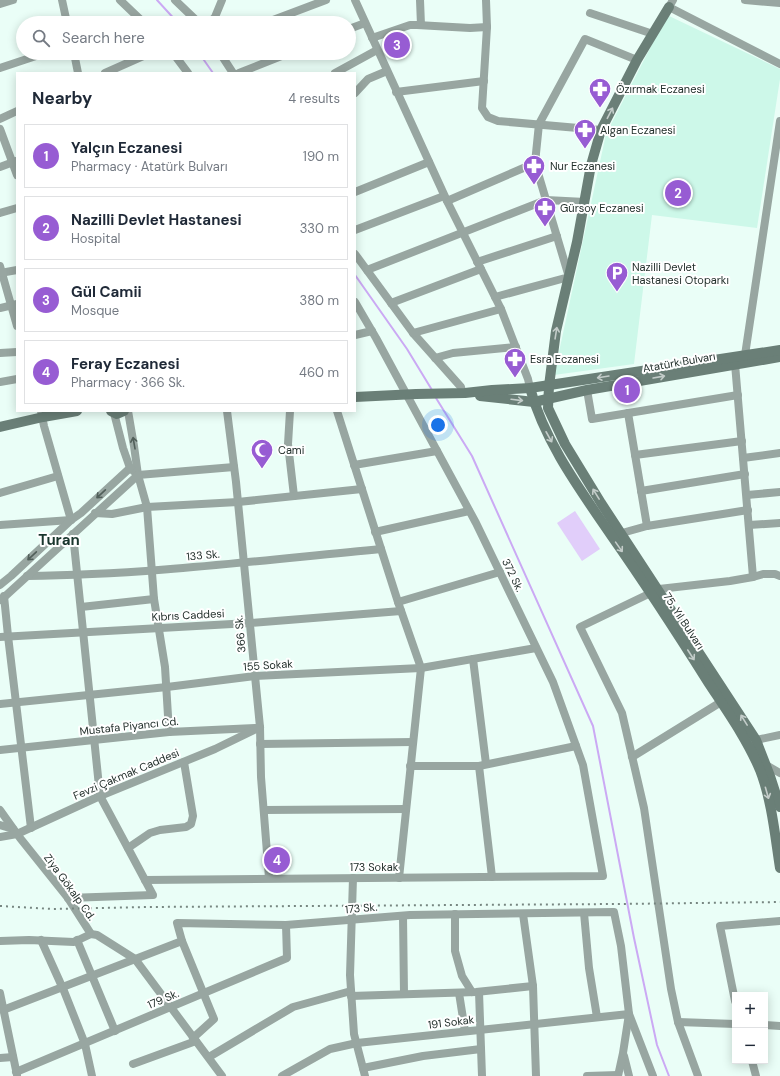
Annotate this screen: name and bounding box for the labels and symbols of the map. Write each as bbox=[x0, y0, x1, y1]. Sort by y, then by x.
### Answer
pin: 3 bbox=[384, 30, 410, 60]
pharmacy icon: Özırmak Eczanesi bbox=[587, 76, 613, 109]
place label: Özırmak Eczanesi bbox=[616, 82, 705, 96]
one-way arrow bbox=[607, 107, 614, 119]
pharmacy icon: Algan Eczanesi bbox=[572, 117, 598, 150]
place label: Algan Eczanesi bbox=[600, 123, 675, 137]
pharmacy icon: Nur Eczanesi bbox=[521, 153, 547, 186]
place label: Nur Eczanesi bbox=[550, 159, 615, 173]
pin: 2 bbox=[665, 178, 691, 208]
pharmacy icon: Gürsoy Eczanesi bbox=[532, 195, 558, 228]
place label: Gürsoy Eczanesi bbox=[560, 201, 644, 215]
parking icon: Nazilli Devlet Hastanesi Otoparkı bbox=[604, 260, 630, 293]
place label: Nazilli Devlet Hastanesi Otoparkı bbox=[632, 260, 729, 287]
one-way arrow bbox=[552, 327, 560, 340]
pharmacy icon: Esra Eczanesi bbox=[502, 346, 528, 379]
street label: Atatürk Bulvarı bbox=[642, 349, 716, 375]
place label: Esra Eczanesi bbox=[530, 352, 599, 366]
one-way arrow bbox=[597, 373, 610, 381]
one-way arrow bbox=[652, 373, 665, 381]
pin: 1 bbox=[614, 375, 640, 405]
one-way arrow bbox=[510, 396, 523, 404]
your location bbox=[428, 415, 448, 435]
one-way arrow bbox=[546, 431, 554, 443]
one-way arrow bbox=[129, 437, 137, 450]
mosque icon: Cami bbox=[249, 437, 275, 470]
place label: Cami bbox=[278, 443, 304, 457]
one-way arrow bbox=[592, 489, 600, 500]
one-way arrow bbox=[96, 490, 106, 499]
district label: Turan bbox=[38, 530, 80, 550]
one-way arrow bbox=[615, 541, 623, 552]
street label: 133 Sk. bbox=[186, 547, 220, 563]
one-way arrow bbox=[27, 552, 37, 561]
street label: 372 Sk. bbox=[499, 556, 527, 594]
street label: 75. Yıl Bulvarı bbox=[661, 590, 707, 652]
street label: Kıbrıs Caddesi bbox=[151, 606, 225, 624]
street label: 366 Sk. bbox=[231, 615, 249, 653]
one-way arrow bbox=[687, 649, 695, 660]
street label: 155 Sokak bbox=[243, 656, 294, 674]
street label: Mustafa Piyancı Cd. bbox=[79, 714, 179, 738]
one-way arrow bbox=[739, 714, 747, 726]
street label: Fevzi Çakmak Caddesi bbox=[71, 745, 181, 803]
one-way arrow bbox=[763, 786, 771, 799]
pin: 4 bbox=[264, 845, 290, 875]
street label: Ziya Gökalp Cd. bbox=[41, 851, 99, 923]
street label: 173 Sokak bbox=[350, 860, 399, 874]
street label: 173 Sk. bbox=[344, 900, 378, 916]
street label: 179 Sk. bbox=[145, 986, 181, 1012]
street label: 191 Sokak bbox=[427, 1012, 475, 1032]

